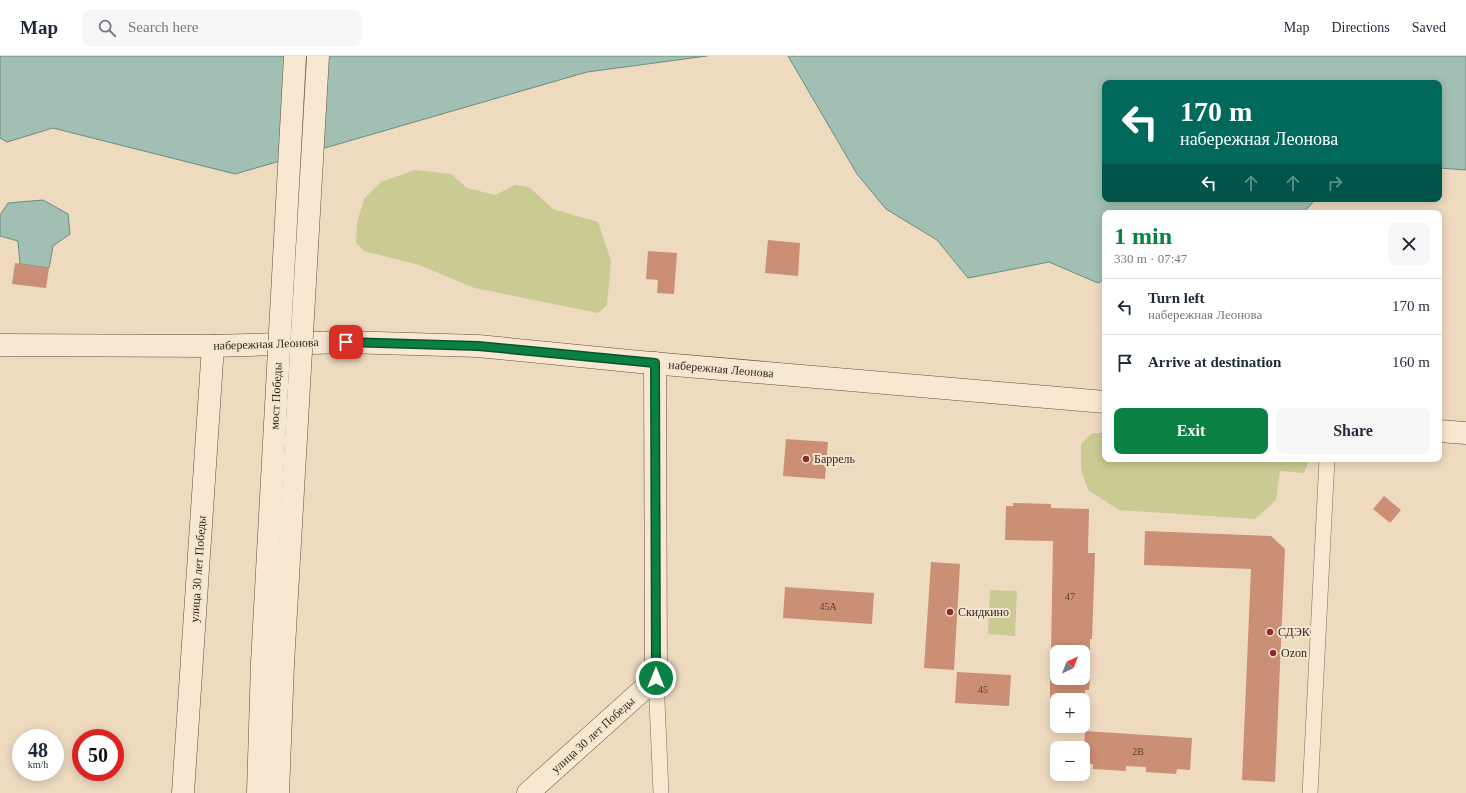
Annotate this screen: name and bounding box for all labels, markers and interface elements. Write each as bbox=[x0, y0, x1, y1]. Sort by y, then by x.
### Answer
search box bbox=[82, 10, 362, 46]
text: Map bbox=[20, 17, 58, 38]
icon: search bbox=[96, 17, 118, 39]
text: Search here bbox=[128, 19, 198, 35]
text: Map bbox=[1284, 20, 1309, 35]
text: Directions bbox=[1331, 20, 1390, 35]
text: Saved bbox=[1412, 20, 1446, 35]
icon: left bbox=[1114, 96, 1166, 148]
text: 170 m bbox=[1180, 96, 1252, 127]
text: набережная Леонова bbox=[1180, 129, 1338, 149]
icon: left bbox=[1198, 172, 1220, 194]
icon: ahead bbox=[1240, 172, 1262, 194]
icon: ahead bbox=[1282, 172, 1304, 194]
icon: right bbox=[1324, 172, 1346, 194]
text: 1 min bbox=[1114, 223, 1172, 249]
button: close bbox=[1388, 223, 1430, 265]
text: 330 m · 07:47 bbox=[1114, 251, 1187, 266]
text: Turn left bbox=[1148, 290, 1205, 306]
icon: left bbox=[1114, 296, 1136, 318]
text: 170 m bbox=[1392, 298, 1430, 314]
text: набережная Леонова bbox=[1148, 307, 1262, 322]
pin bbox=[329, 325, 363, 359]
icon: arrive bbox=[335, 331, 357, 353]
street label: набережная Леонова bbox=[213, 335, 320, 353]
icon: arrive bbox=[1114, 352, 1136, 374]
text: Arrive at destination bbox=[1148, 354, 1281, 370]
text: 160 m bbox=[1392, 354, 1430, 370]
street label: набережная Леонова bbox=[668, 357, 775, 381]
street label: мост Победы bbox=[267, 362, 285, 430]
button: Exit bbox=[1114, 408, 1268, 454]
button: Share bbox=[1276, 408, 1430, 454]
place label: Баррель bbox=[814, 452, 856, 466]
marker: Баррель bbox=[801, 454, 811, 464]
street label: улица 30 лет Победы bbox=[187, 515, 209, 623]
house number: 47 bbox=[1065, 591, 1075, 602]
house number: 45А bbox=[819, 601, 837, 612]
place label: Скидкино bbox=[958, 605, 1009, 619]
marker: Скидкино bbox=[945, 607, 955, 617]
place label: СДЭК bbox=[1278, 625, 1311, 639]
marker: СДЭК bbox=[1265, 627, 1275, 637]
north arrow bbox=[1050, 645, 1090, 685]
map controls bbox=[1050, 645, 1090, 781]
place label: Ozon bbox=[1281, 646, 1307, 660]
marker: Ozon bbox=[1268, 648, 1278, 658]
position arrow bbox=[635, 657, 677, 699]
house number: 45 bbox=[978, 684, 988, 695]
button: + bbox=[1050, 693, 1090, 733]
street label: улица 30 лет Победы bbox=[549, 694, 637, 776]
speed limit sign: 50 bbox=[72, 729, 124, 781]
text: 48 bbox=[28, 739, 48, 761]
button: − bbox=[1050, 741, 1090, 781]
house number: 2В bbox=[1132, 746, 1144, 757]
text: km/h bbox=[28, 759, 48, 770]

